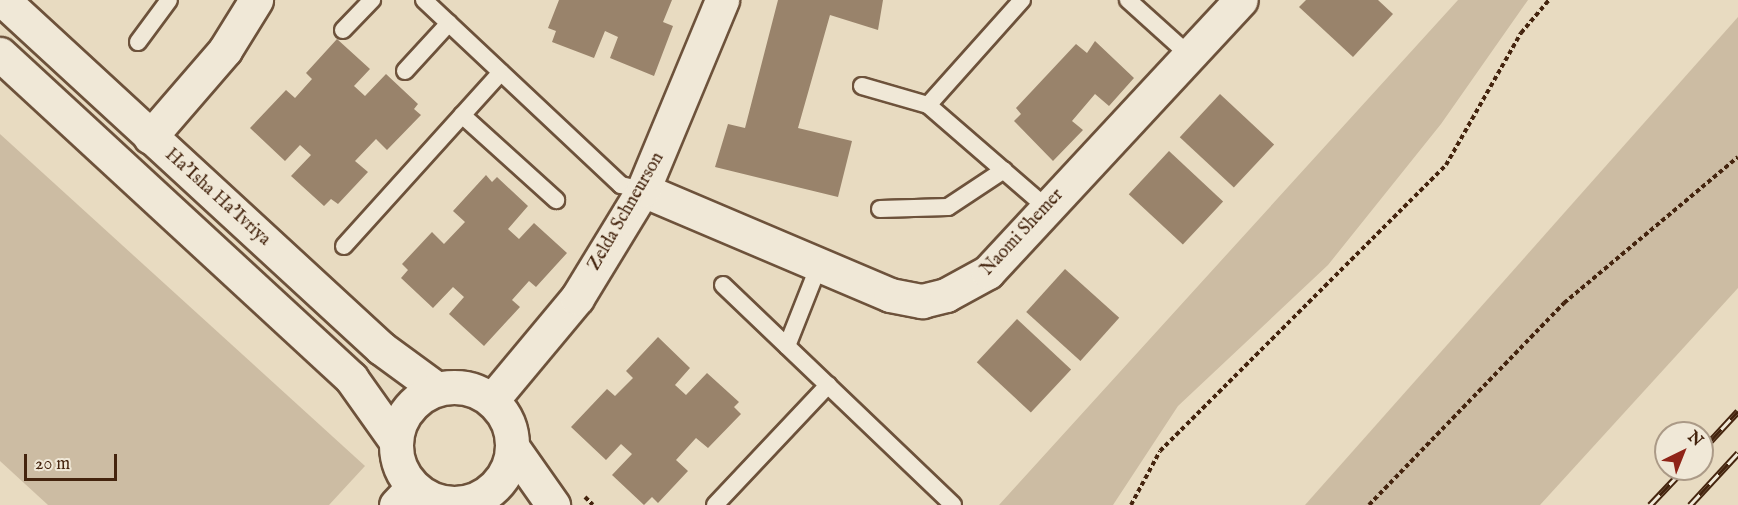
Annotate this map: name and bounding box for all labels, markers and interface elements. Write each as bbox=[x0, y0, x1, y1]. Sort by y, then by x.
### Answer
street label: Ha'Isha Ha'Ivriya bbox=[160, 145, 274, 251]
street label: Zelda Schneurson bbox=[584, 149, 670, 275]
street label: Naomi Shemer bbox=[977, 185, 1069, 281]
north arrow bbox=[1654, 421, 1714, 481]
text: N bbox=[1683, 427, 1707, 451]
scale bar bbox=[27, 442, 120, 480]
text: 20 m bbox=[35, 453, 70, 476]

